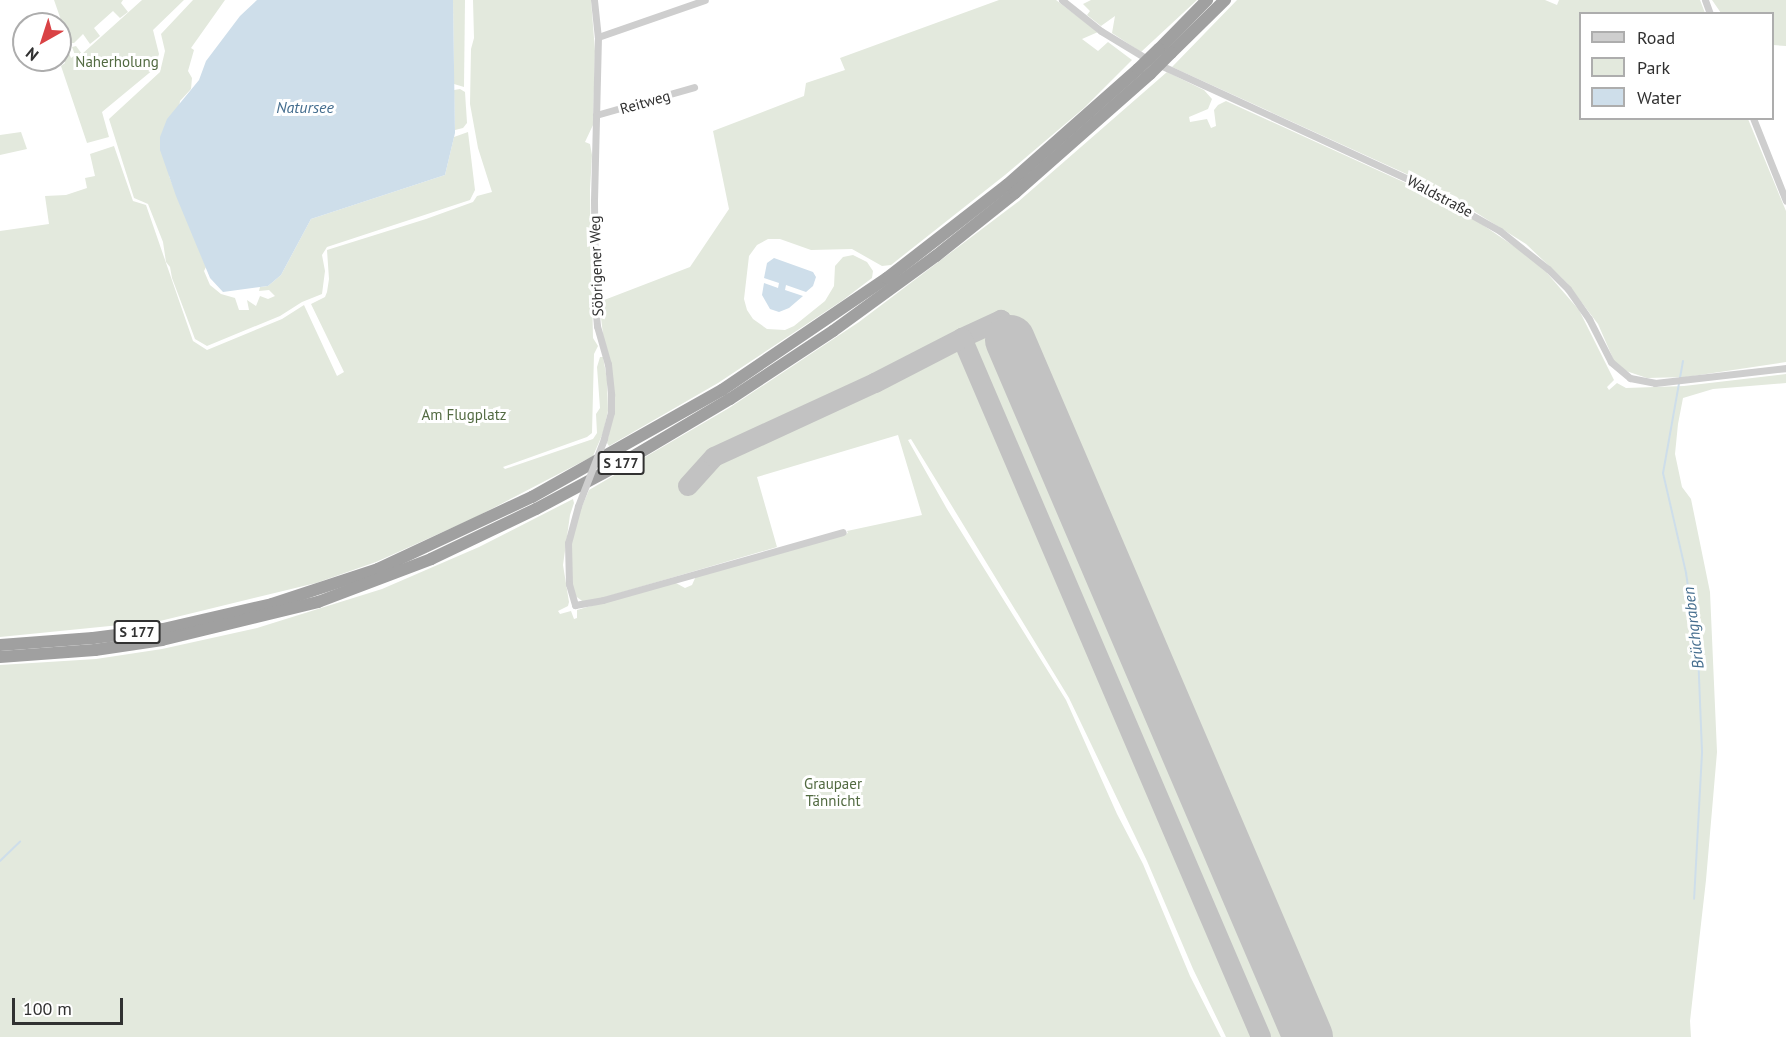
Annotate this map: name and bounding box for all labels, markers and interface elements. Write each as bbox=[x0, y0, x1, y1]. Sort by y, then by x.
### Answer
north arrow bbox=[12, 12, 72, 72]
legend bbox=[1579, 12, 1774, 120]
text: Road bbox=[1637, 26, 1675, 49]
text: N bbox=[22, 43, 42, 66]
park label: Naherholung bbox=[75, 53, 159, 71]
text: Park bbox=[1637, 56, 1670, 79]
street label: Reitweg bbox=[618, 86, 672, 118]
text: Water bbox=[1637, 86, 1681, 109]
water label: Natursee bbox=[276, 97, 334, 117]
street label: Waldstraße bbox=[1404, 171, 1476, 221]
street label: Söbrigener Weg bbox=[585, 215, 607, 317]
park label: Am Flugplatz bbox=[422, 406, 506, 424]
road number: S 177 bbox=[597, 452, 645, 474]
water label: Brüchgraben bbox=[1678, 586, 1708, 670]
road number: S 177 bbox=[113, 621, 161, 643]
park label: Graupaer Tännicht bbox=[804, 774, 862, 809]
scale bar bbox=[15, 986, 126, 1024]
text: 100 m bbox=[23, 997, 72, 1020]

